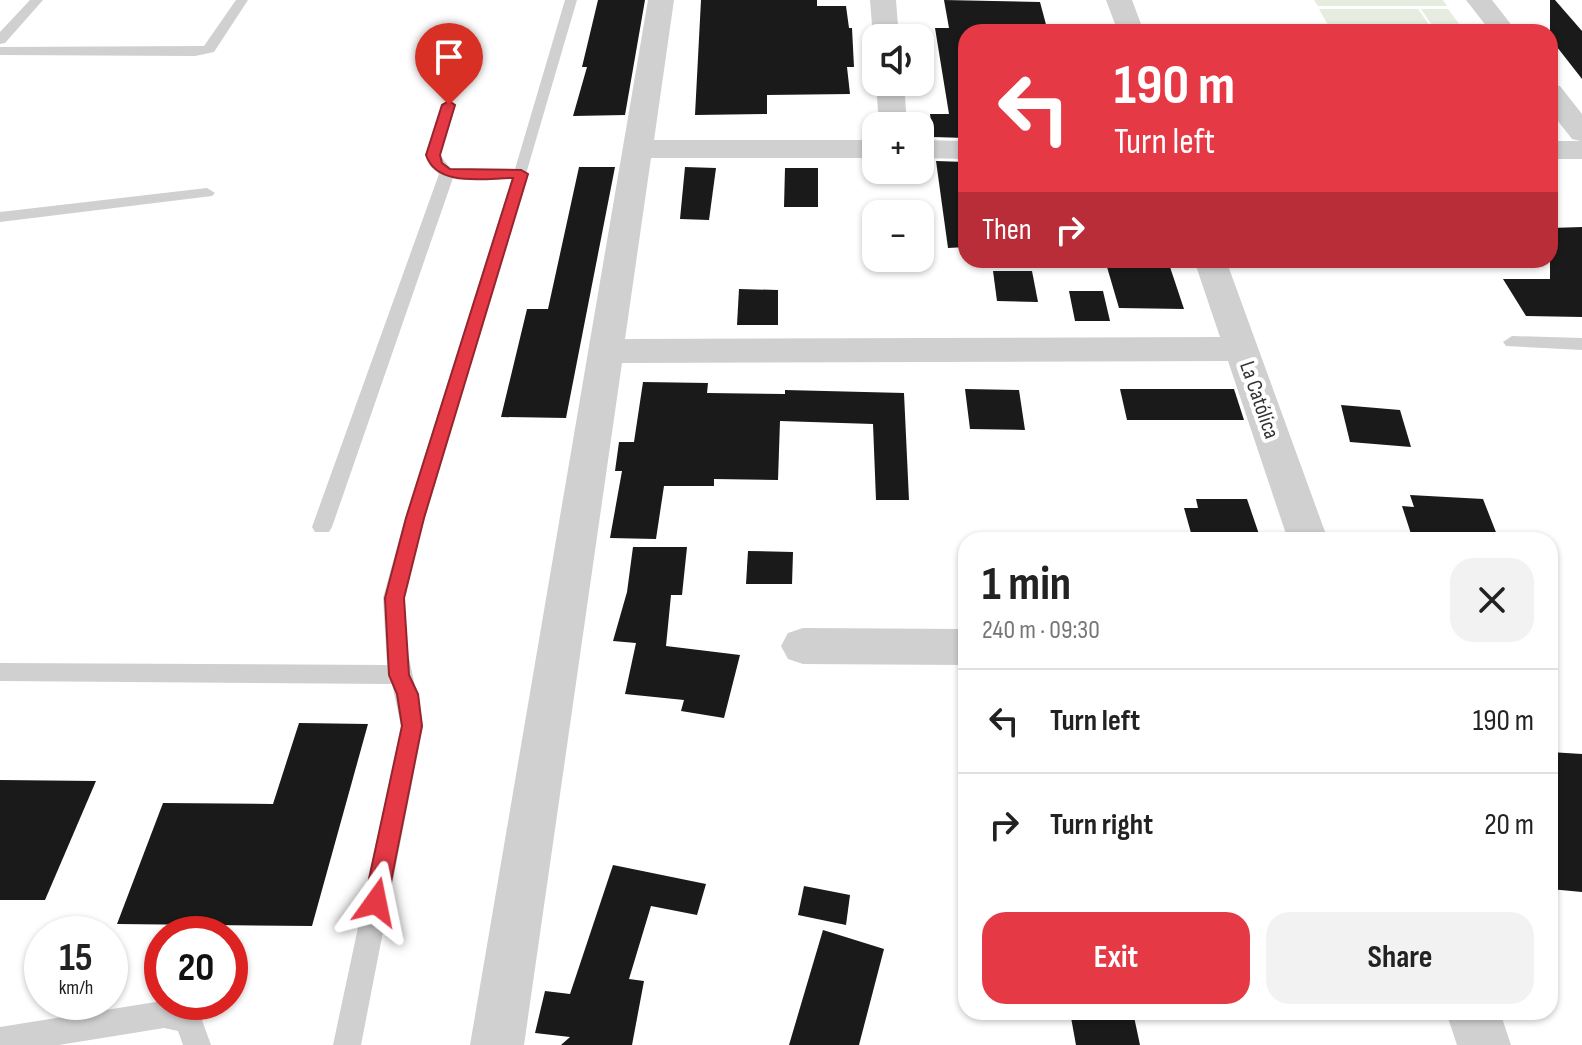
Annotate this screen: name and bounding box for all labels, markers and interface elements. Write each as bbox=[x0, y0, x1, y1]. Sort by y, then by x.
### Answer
pin bbox=[415, 23, 483, 105]
map controls bbox=[862, 24, 934, 272]
button: sound bbox=[862, 24, 934, 96]
icon: arrive bbox=[427, 35, 471, 79]
text: 190 m bbox=[1114, 53, 1235, 120]
icon: left bbox=[982, 56, 1086, 160]
button: + bbox=[862, 112, 934, 184]
text: Turn left bbox=[1114, 121, 1215, 164]
button: − bbox=[862, 200, 934, 272]
icon: right bbox=[1048, 208, 1092, 252]
text: Then bbox=[982, 212, 1032, 248]
street label: La Católica bbox=[1233, 358, 1285, 442]
text: 1 min bbox=[982, 556, 1071, 613]
button: close bbox=[1450, 558, 1534, 642]
text: 240 m · 09:30 bbox=[982, 615, 1100, 646]
icon: left bbox=[982, 699, 1026, 743]
text: Turn left bbox=[1050, 703, 1140, 739]
text: 190 m bbox=[1473, 703, 1534, 739]
icon: right bbox=[982, 803, 1026, 847]
text: Turn right bbox=[1050, 807, 1153, 843]
text: 20 m bbox=[1484, 807, 1534, 843]
position arrow bbox=[334, 860, 418, 944]
button: Exit bbox=[982, 912, 1250, 1004]
button: Share bbox=[1266, 912, 1534, 1004]
speed limit sign: 20 bbox=[144, 916, 248, 1020]
text: 15 bbox=[59, 934, 93, 982]
text: km/h bbox=[59, 976, 93, 1000]

